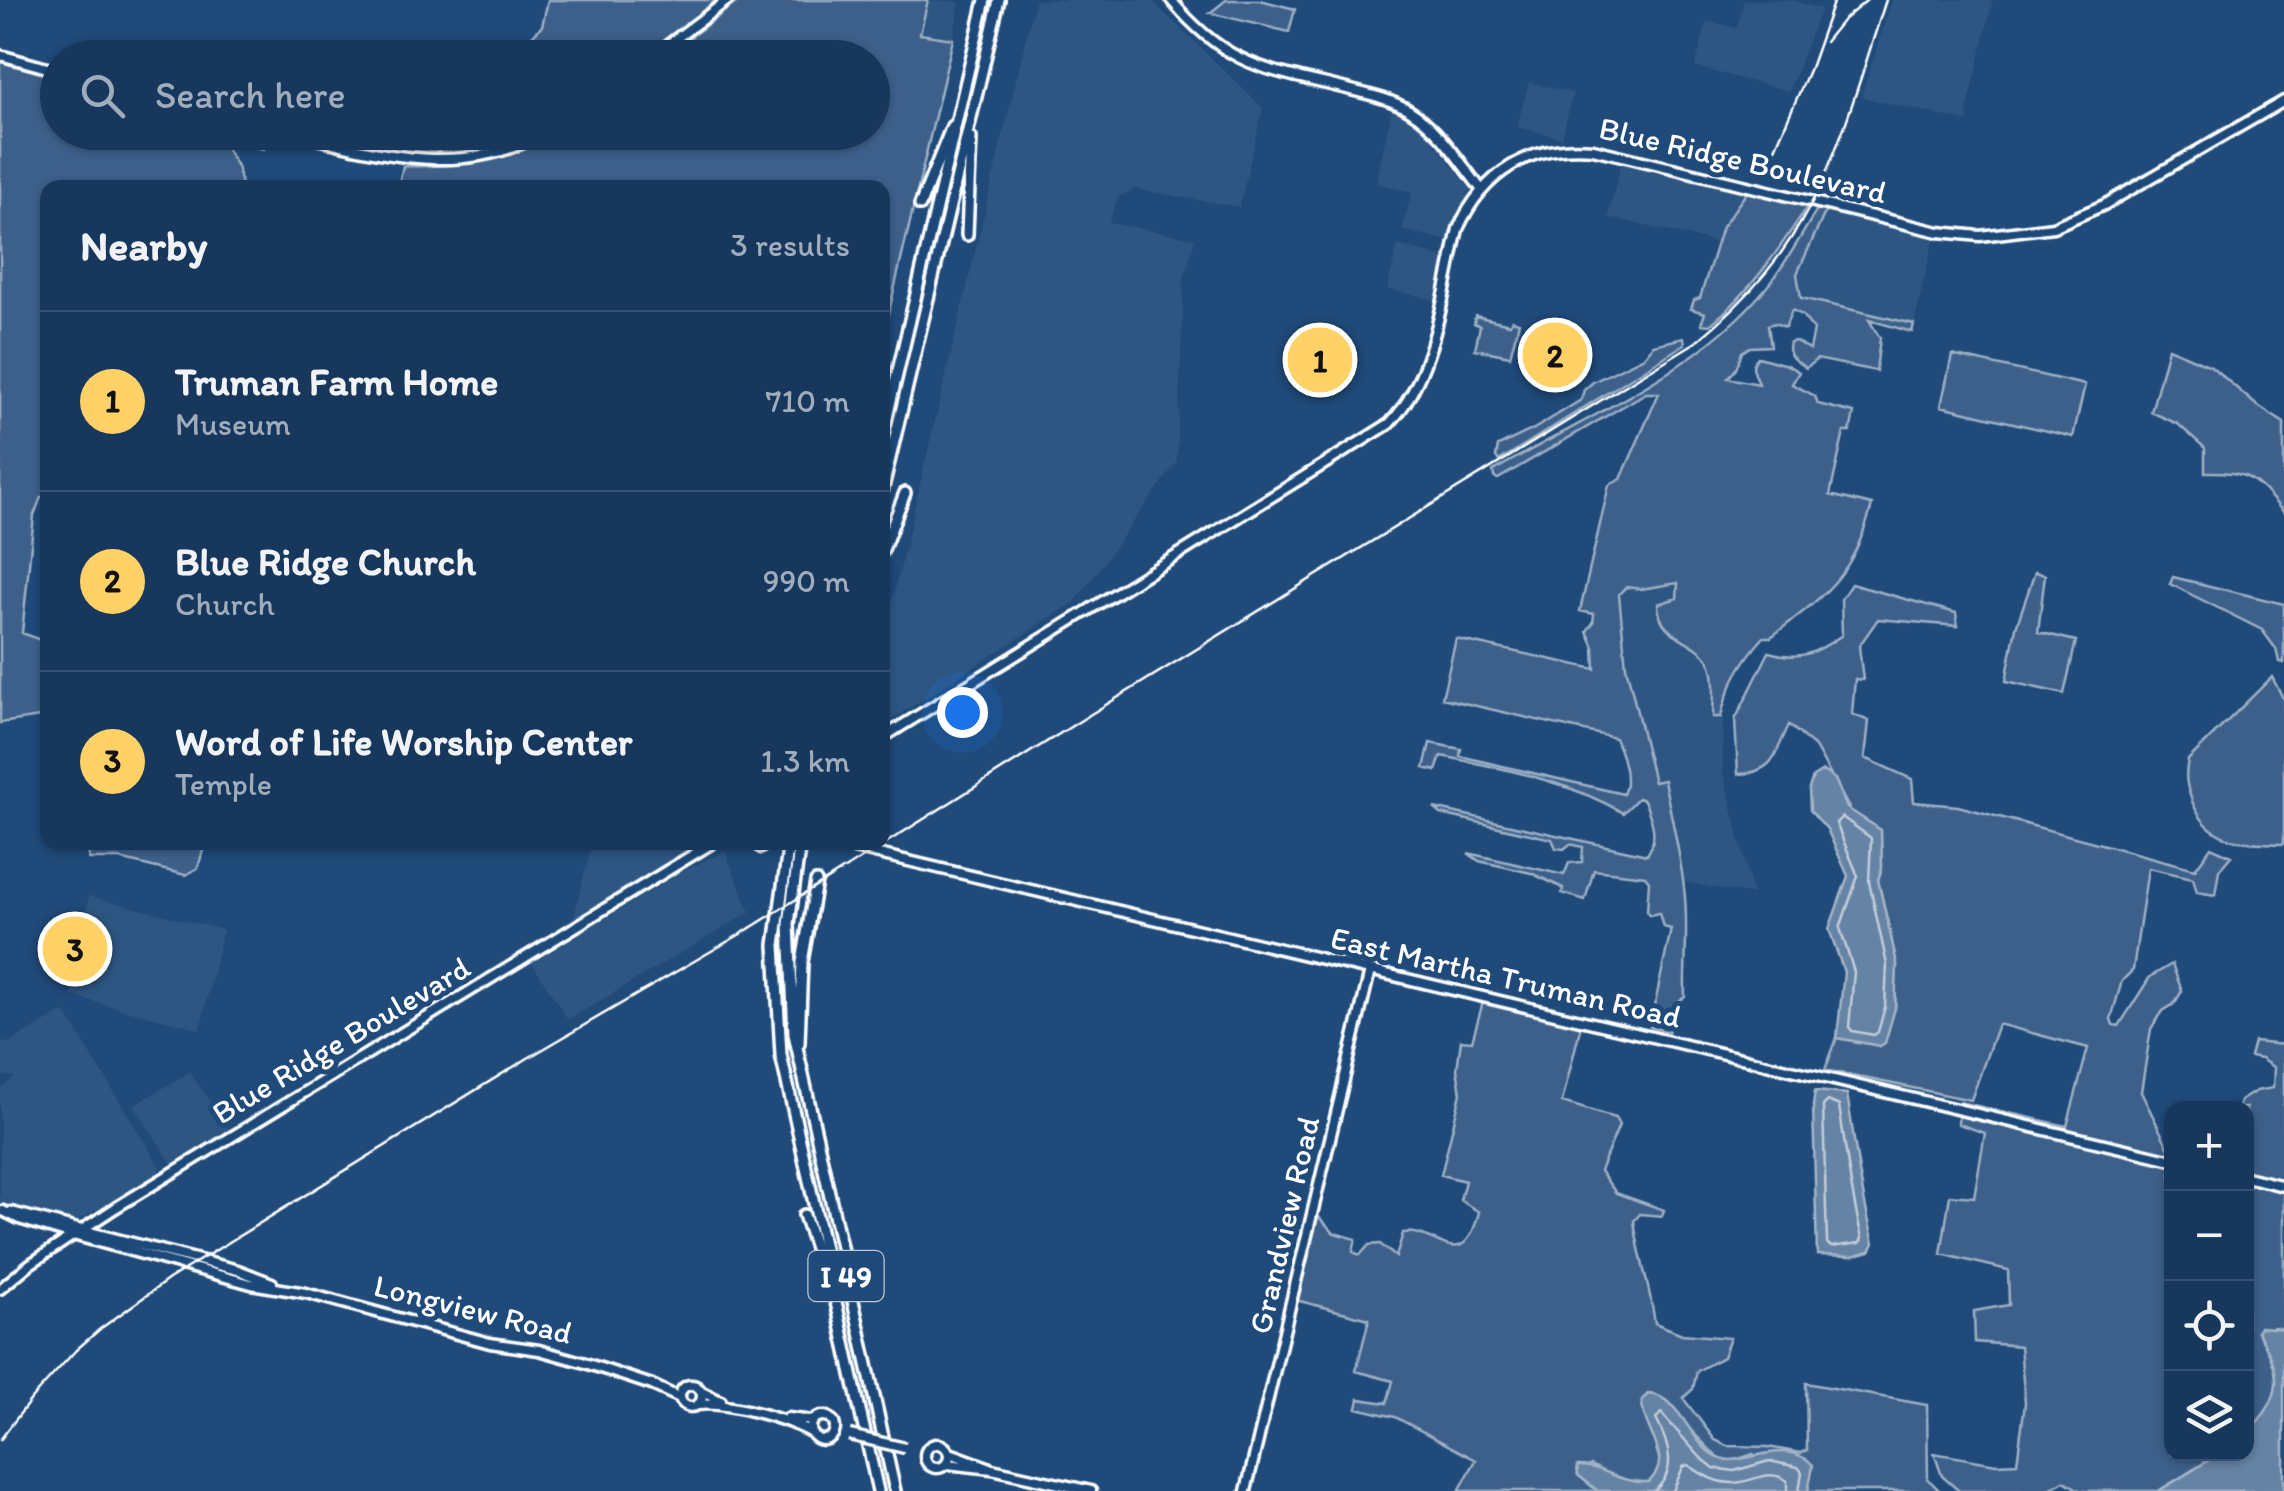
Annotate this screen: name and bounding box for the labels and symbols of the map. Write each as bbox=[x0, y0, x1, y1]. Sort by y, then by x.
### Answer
street label: Blue Ridge Boulevard bbox=[1595, 108, 1891, 212]
pin: 2 bbox=[1522, 318, 1588, 392]
pin: 1 bbox=[1288, 322, 1352, 398]
your location bbox=[937, 687, 988, 738]
pin: 3 bbox=[42, 912, 108, 986]
street label: East Martha Truman Road bbox=[1327, 918, 1685, 1036]
street label: Blue Ridge Boulevard bbox=[205, 948, 477, 1132]
street label: Grandview Road bbox=[1241, 1113, 1327, 1337]
road number: I 49 bbox=[808, 1251, 884, 1301]
street label: Longview Road bbox=[370, 1266, 576, 1352]

